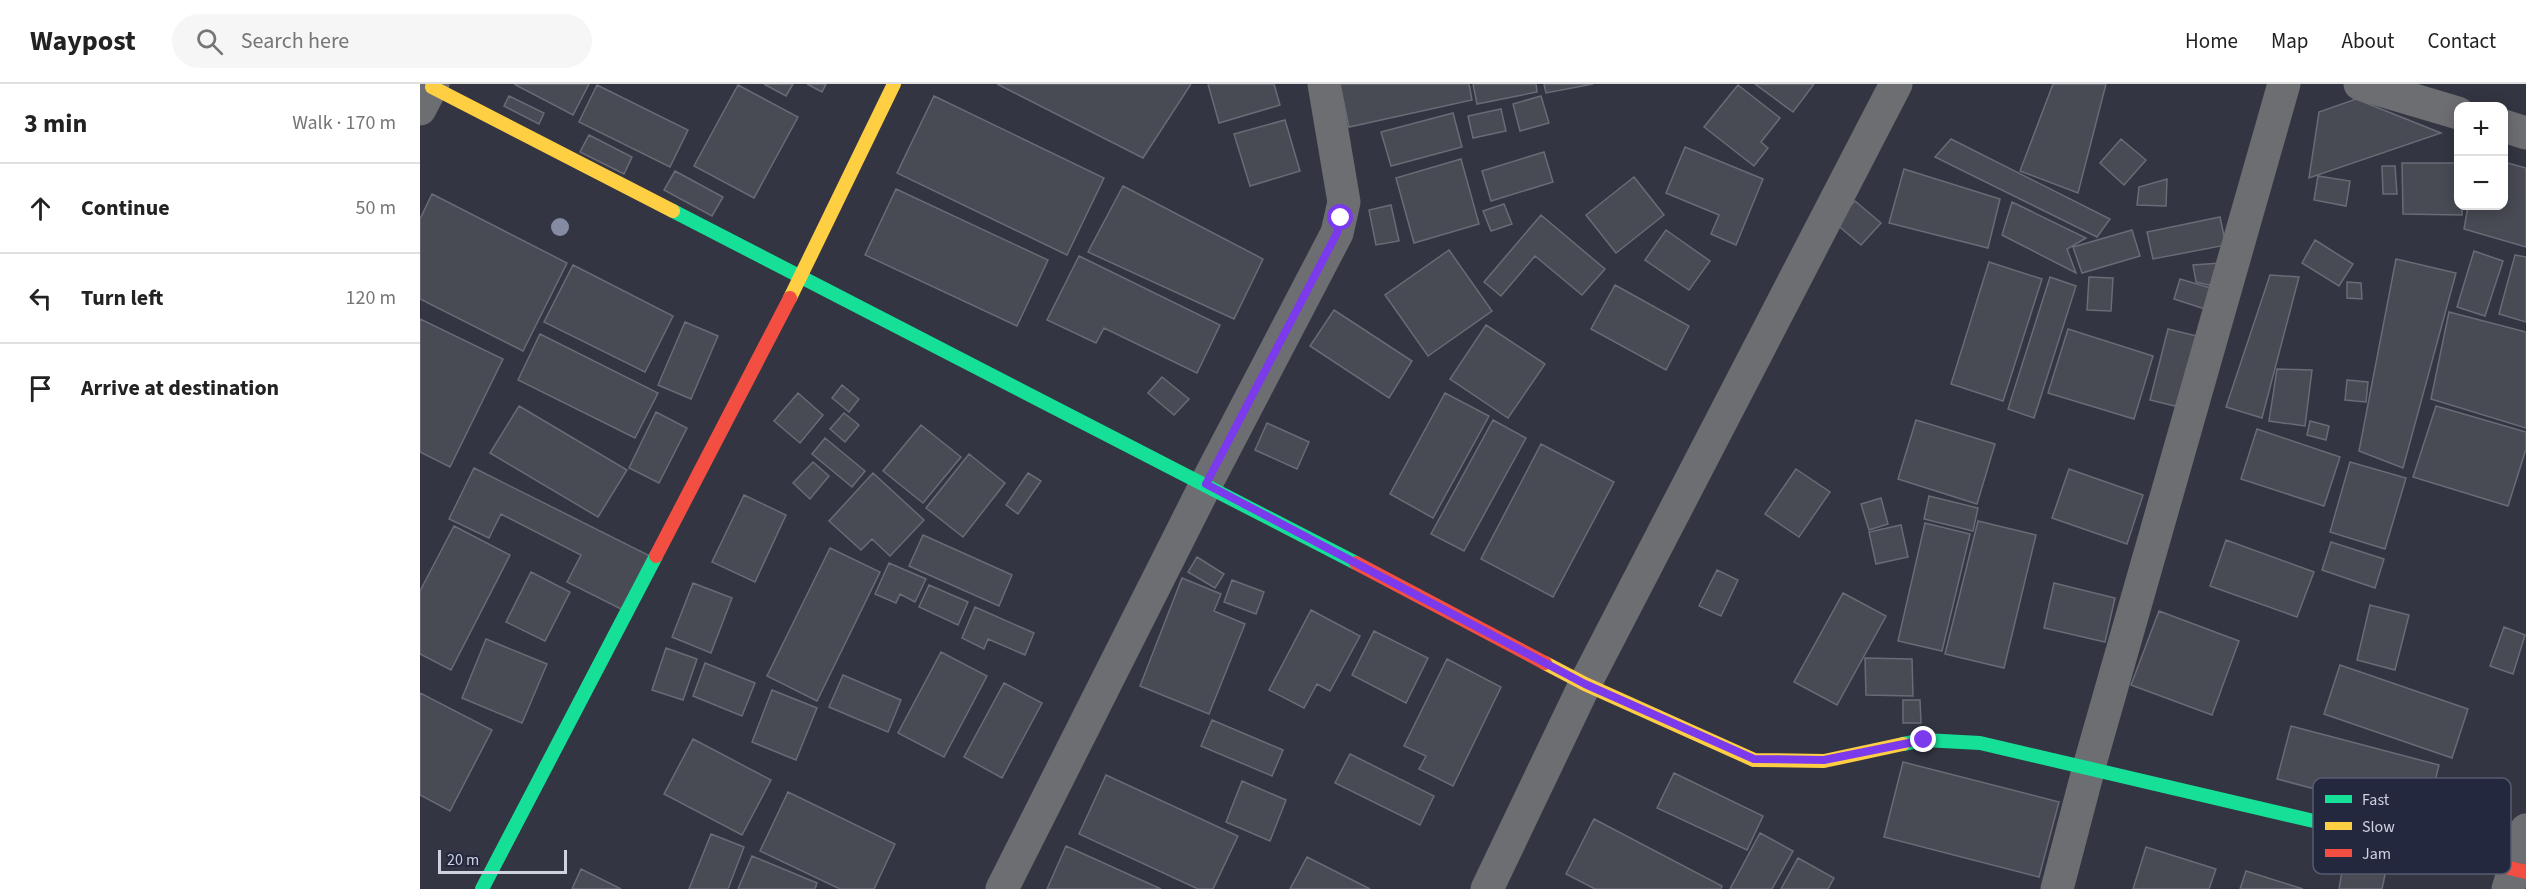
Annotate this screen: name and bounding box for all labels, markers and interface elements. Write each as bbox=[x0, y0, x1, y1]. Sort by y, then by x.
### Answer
search box bbox=[172, 14, 592, 68]
text: Waypost bbox=[30, 21, 136, 61]
icon: search bbox=[193, 25, 226, 58]
text: Search here bbox=[241, 25, 349, 57]
text: Home bbox=[2185, 26, 2238, 56]
text: Map bbox=[2271, 26, 2309, 56]
text: About bbox=[2342, 26, 2394, 56]
text: Contact bbox=[2427, 26, 2496, 56]
map controls bbox=[2454, 102, 2508, 210]
button: + bbox=[2454, 102, 2508, 156]
text: 3 min bbox=[24, 105, 87, 142]
text: Walk · 170 m bbox=[292, 109, 396, 137]
button: − bbox=[2454, 156, 2508, 210]
icon: ahead bbox=[24, 192, 57, 225]
text: Continue bbox=[81, 192, 170, 224]
text: 50 m bbox=[356, 194, 396, 222]
route start bbox=[1327, 204, 1353, 230]
icon: left bbox=[24, 282, 57, 315]
text: Turn left bbox=[81, 282, 163, 314]
text: 120 m bbox=[346, 284, 396, 312]
icon: arrive bbox=[24, 372, 57, 405]
text: Arrive at destination bbox=[81, 372, 279, 404]
route end bbox=[1910, 726, 1936, 752]
legend bbox=[2313, 778, 2511, 874]
text: Fast bbox=[2362, 789, 2390, 811]
text: Slow bbox=[2362, 816, 2395, 838]
text: Jam bbox=[2362, 843, 2391, 865]
scale bar bbox=[438, 847, 567, 874]
text: 20 m bbox=[447, 849, 479, 871]

